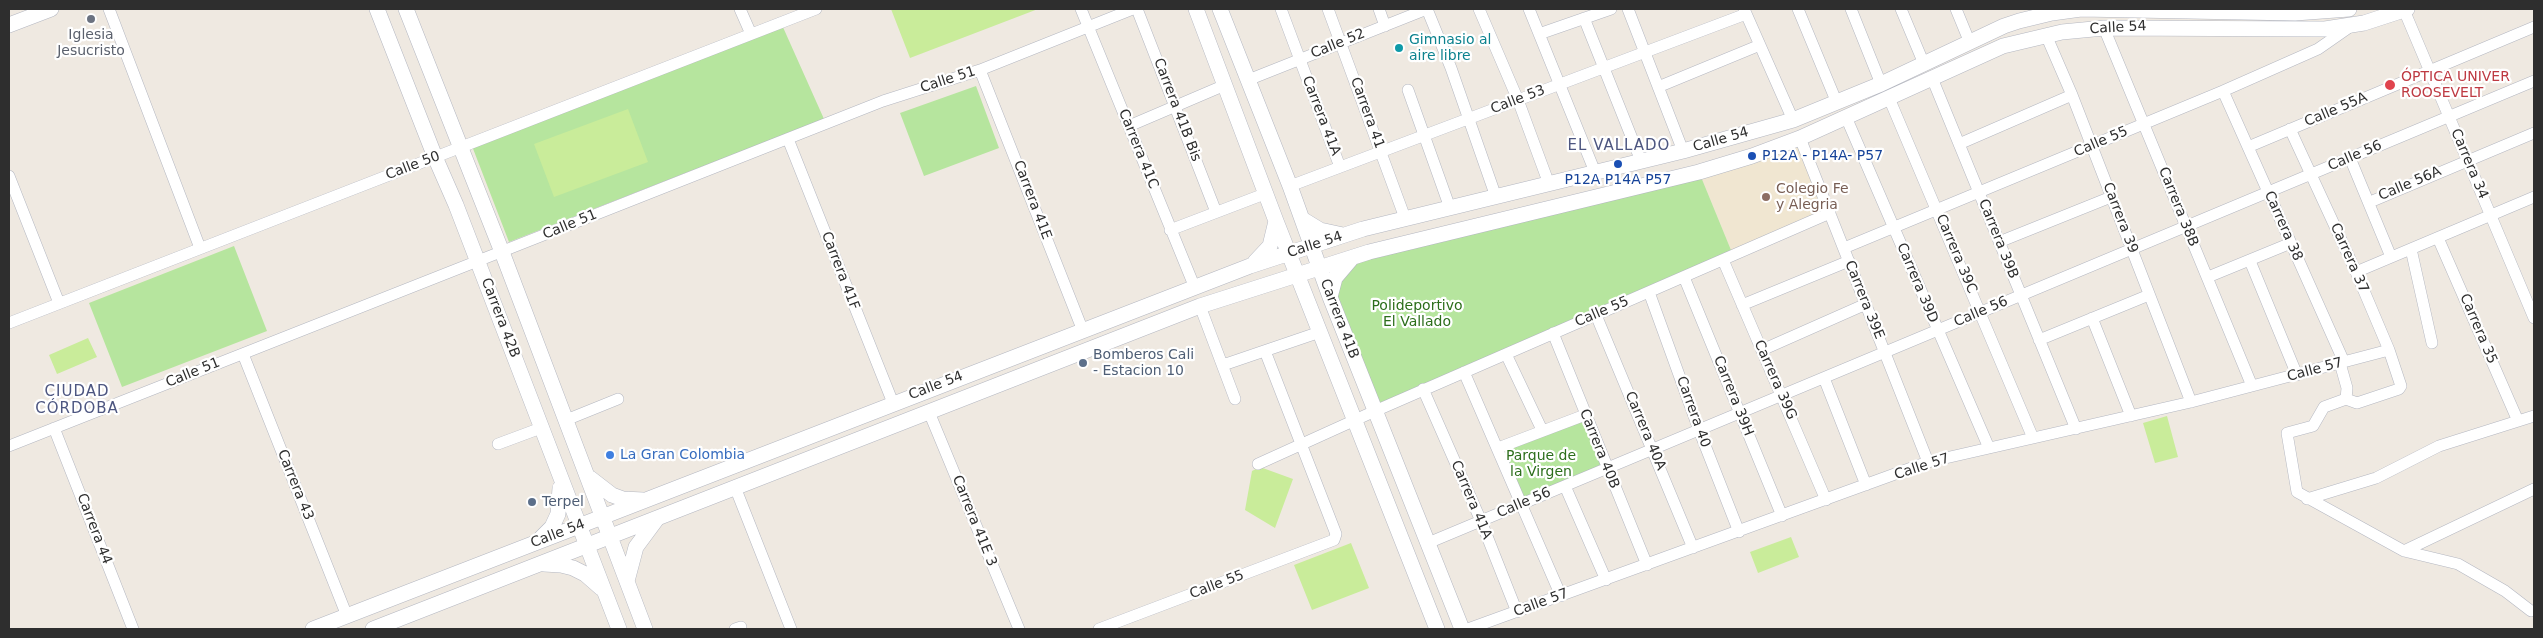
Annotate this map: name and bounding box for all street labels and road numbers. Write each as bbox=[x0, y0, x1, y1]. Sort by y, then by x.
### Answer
street label: Calle 54 bbox=[2089, 18, 2147, 38]
street label: Calle 52 bbox=[1308, 26, 1368, 62]
street label: Carrera 41B Bis bbox=[1150, 56, 1204, 164]
street label: Calle 51 bbox=[918, 63, 978, 97]
street label: Carrera 41A bbox=[1298, 74, 1344, 158]
street label: Carrera 41 bbox=[1346, 75, 1388, 151]
street label: Calle 53 bbox=[1488, 82, 1548, 118]
street label: Calle 55A bbox=[2302, 89, 2370, 131]
street label: Carrera 41C bbox=[1114, 107, 1162, 191]
street label: Calle 55 bbox=[2071, 123, 2131, 161]
street label: Calle 54 bbox=[1691, 124, 1751, 156]
street label: Carrera 34 bbox=[2447, 126, 2491, 202]
street label: Calle 56 bbox=[2325, 137, 2385, 175]
street label: Calle 50 bbox=[383, 148, 443, 184]
street label: Carrera 41E bbox=[1009, 158, 1055, 242]
street label: Calle 56A bbox=[2376, 163, 2444, 205]
street label: Carrera 38B bbox=[2154, 165, 2202, 249]
street label: Carrera 39 bbox=[2099, 180, 2141, 256]
street label: Carrera 38 bbox=[2260, 189, 2306, 263]
street label: Carrera 39B bbox=[1974, 197, 2022, 281]
street label: Calle 51 bbox=[540, 207, 600, 243]
street label: Carrera 39C bbox=[1932, 212, 1980, 296]
street label: Carrera 37 bbox=[2326, 221, 2372, 295]
street label: Calle 54 bbox=[1285, 228, 1345, 262]
street label: Carrera 41F bbox=[817, 229, 863, 313]
street label: Carrera 39D bbox=[1893, 240, 1941, 326]
street label: Carrera 39E bbox=[1841, 258, 1887, 342]
street label: Carrera 42B bbox=[477, 276, 523, 360]
street label: Carrera 41B bbox=[1316, 277, 1362, 361]
street label: Carrera 35 bbox=[2456, 291, 2500, 367]
street label: Calle 55 bbox=[1572, 293, 1632, 331]
street label: Calle 56 bbox=[1951, 293, 2011, 331]
street label: Carrera 39G bbox=[1750, 338, 1800, 422]
street label: Carrera 39H bbox=[1709, 353, 1757, 439]
street label: Calle 51 bbox=[163, 355, 223, 391]
street label: Calle 57 bbox=[2285, 355, 2345, 385]
street label: Calle 54 bbox=[906, 368, 966, 404]
street label: Carrera 40 bbox=[1672, 374, 1714, 450]
street label: Carrera 40A bbox=[1621, 389, 1669, 473]
street label: Carrera 40B bbox=[1575, 407, 1623, 491]
street label: Carrera 43 bbox=[273, 447, 317, 523]
street label: Calle 57 bbox=[1892, 450, 1952, 484]
street label: Carrera 41A bbox=[1447, 458, 1495, 542]
street label: Carrera 41E 3 bbox=[948, 473, 1000, 569]
street label: Calle 56 bbox=[1494, 484, 1554, 522]
street label: Carrera 44 bbox=[73, 491, 115, 567]
street label: Calle 54 bbox=[528, 516, 588, 552]
street label: Calle 55 bbox=[1187, 567, 1247, 603]
street label: Calle 57 bbox=[1511, 585, 1571, 621]

